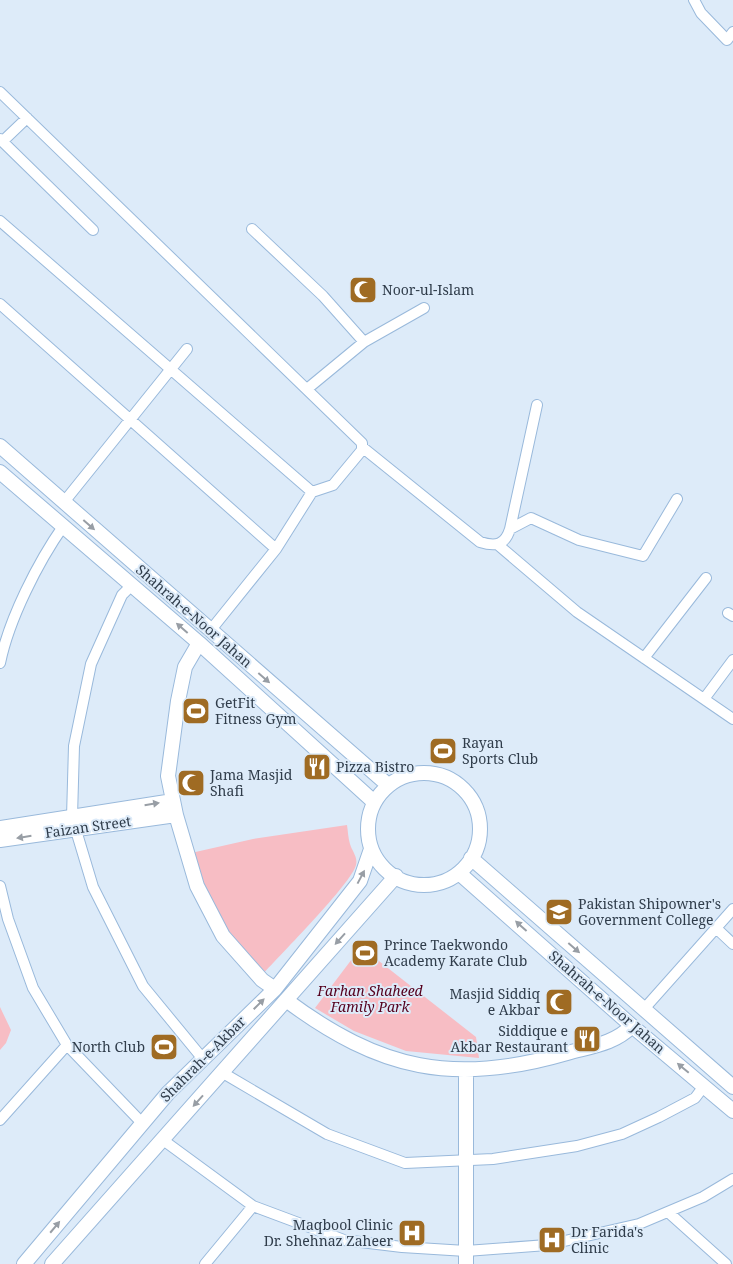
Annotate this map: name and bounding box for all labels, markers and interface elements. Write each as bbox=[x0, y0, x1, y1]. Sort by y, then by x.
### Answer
mosque icon: Noor-ul-Islam bbox=[348, 275, 378, 305]
place label: Noor-ul-Islam bbox=[382, 280, 474, 299]
one-way arrow bbox=[83, 519, 96, 530]
street label: Shahrah-e-Noor Jahan bbox=[132, 560, 257, 671]
one-way arrow bbox=[176, 623, 189, 634]
one-way arrow bbox=[258, 672, 270, 683]
place label: GetFit Fitness Gym bbox=[215, 693, 297, 728]
sports icon: GetFit Fitness Gym bbox=[181, 696, 211, 726]
place label: Rayan Sports Club bbox=[462, 733, 538, 768]
sports icon: Rayan Sports Club bbox=[428, 736, 458, 766]
restaurant icon: Pizza Bistro bbox=[302, 752, 332, 782]
place label: Pizza Bistro bbox=[336, 757, 414, 776]
place label: Jama Masjid Shafi bbox=[209, 765, 293, 800]
mosque icon: Jama Masjid Shafi bbox=[176, 768, 206, 798]
one-way arrow bbox=[144, 800, 160, 808]
street label: Faizan Street bbox=[44, 811, 132, 842]
one-way arrow bbox=[16, 833, 32, 841]
one-way arrow bbox=[357, 870, 365, 885]
place label: Pakistan Shipowner's Government College bbox=[578, 894, 721, 929]
school or university icon: Pakistan Shipowner's Government College bbox=[544, 897, 574, 927]
one-way arrow bbox=[515, 920, 527, 932]
one-way arrow bbox=[335, 933, 346, 945]
place label: Prince Taekwondo Academy Karate Club bbox=[384, 935, 527, 970]
sports icon: Prince Taekwondo Academy Karate Club bbox=[350, 938, 380, 968]
one-way arrow bbox=[568, 942, 580, 953]
street label: Shahrah-e-Noor Jahan bbox=[545, 946, 670, 1057]
park label: Farhan Shaheed Family Park bbox=[316, 981, 424, 1016]
place label: Masjid Siddiq e Akbar bbox=[449, 984, 540, 1019]
mosque icon: Masjid Siddiq e Akbar bbox=[544, 987, 574, 1017]
one-way arrow bbox=[253, 998, 265, 1010]
street label: Shahrah-e-Akbar bbox=[156, 1011, 250, 1106]
place label: Siddique e Akbar Restaurant bbox=[450, 1021, 568, 1056]
restaurant icon: Siddique e Akbar Restaurant bbox=[572, 1024, 602, 1054]
sports icon: North Club bbox=[149, 1032, 179, 1062]
place label: North Club bbox=[72, 1037, 145, 1056]
one-way arrow bbox=[676, 1062, 689, 1073]
one-way arrow bbox=[192, 1094, 204, 1106]
place label: Maqbool Clinic Dr. Shehnaz Zaheer bbox=[264, 1215, 393, 1250]
hospital icon: Maqbool Clinic Dr. Shehnaz Zaheer bbox=[397, 1218, 427, 1248]
one-way arrow bbox=[50, 1220, 61, 1233]
place label: Dr Farida's Clinic bbox=[571, 1222, 643, 1257]
hospital icon: Dr Farida's Clinic bbox=[537, 1225, 567, 1255]

